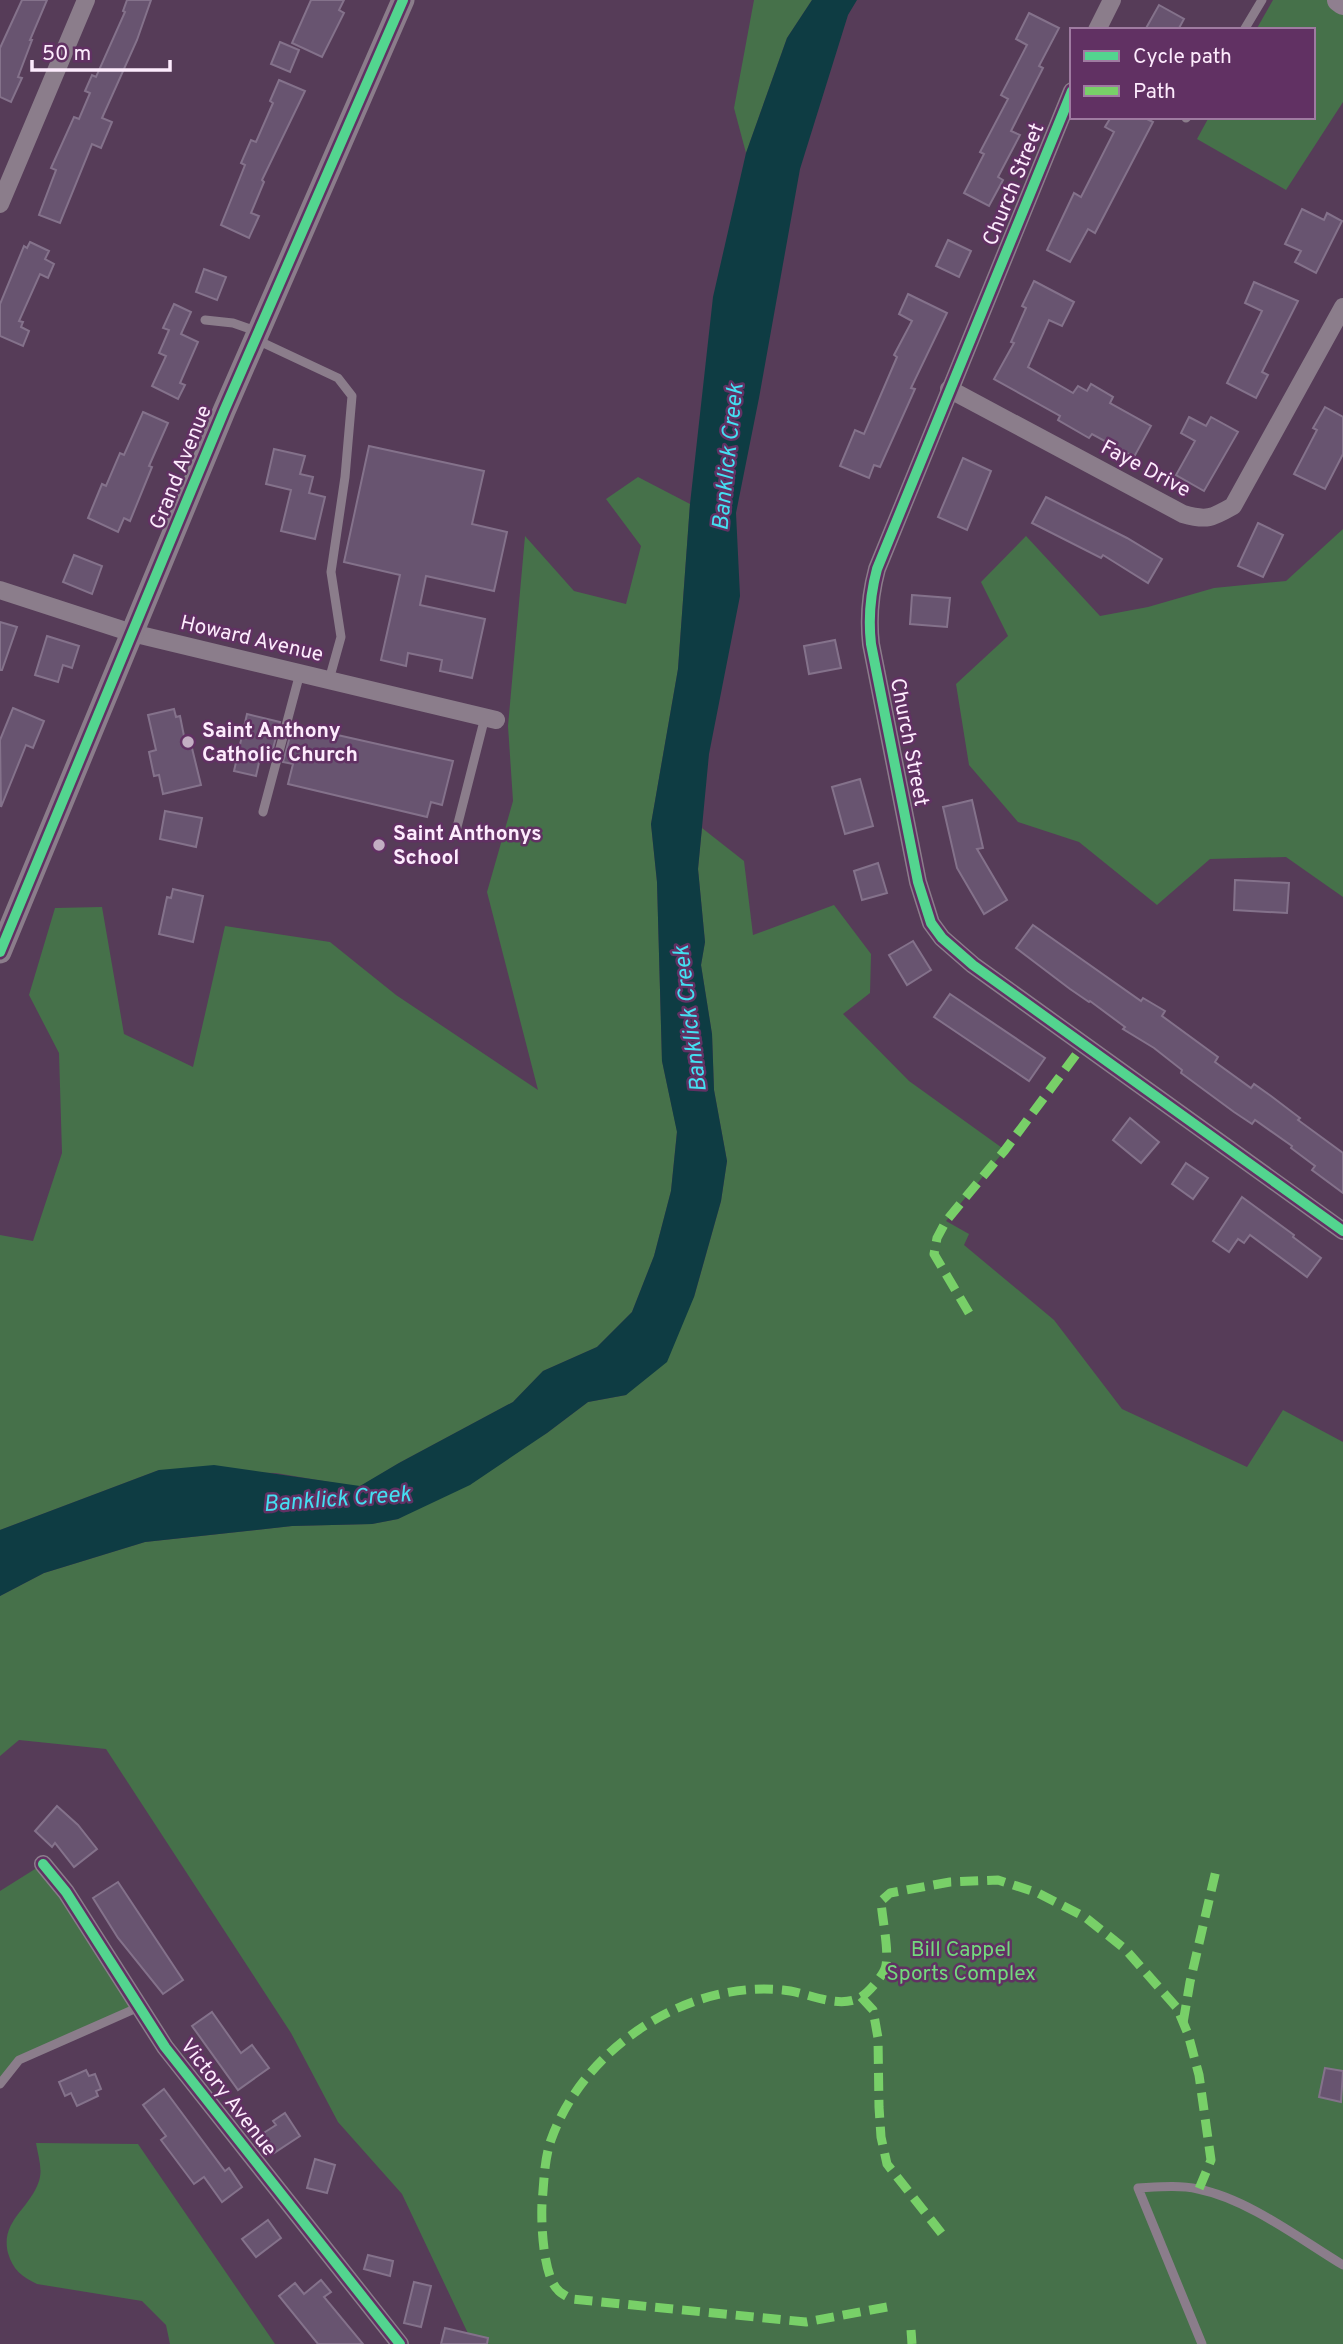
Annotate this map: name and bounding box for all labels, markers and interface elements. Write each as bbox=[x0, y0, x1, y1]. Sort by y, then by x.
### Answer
scale bar bbox=[32, 28, 170, 72]
legend bbox=[1070, 28, 1315, 119]
text: 50 m bbox=[42, 41, 91, 68]
text: Cycle path bbox=[1133, 44, 1232, 71]
text: Path bbox=[1133, 79, 1176, 106]
street label: Church Street bbox=[978, 119, 1051, 250]
water label: Banklick Creek bbox=[707, 382, 752, 532]
street label: Grand Avenue bbox=[144, 401, 219, 534]
street label: Faye Drive bbox=[1096, 434, 1195, 504]
street label: Howard Avenue bbox=[177, 610, 326, 669]
street label: Church Street bbox=[883, 676, 934, 809]
place label: Saint Anthony Catholic Church bbox=[202, 718, 358, 769]
marker: Saint Anthony Catholic Church bbox=[180, 734, 196, 750]
place label: Saint Anthonys School bbox=[393, 821, 542, 872]
marker: Saint Anthonys School bbox=[371, 837, 387, 853]
water label: Banklick Creek bbox=[668, 943, 715, 1094]
water label: Banklick Creek bbox=[262, 1481, 412, 1520]
park label: Bill Cappel Sports Complex bbox=[886, 1937, 1036, 1988]
street label: Victory Avenue bbox=[173, 2033, 282, 2162]

